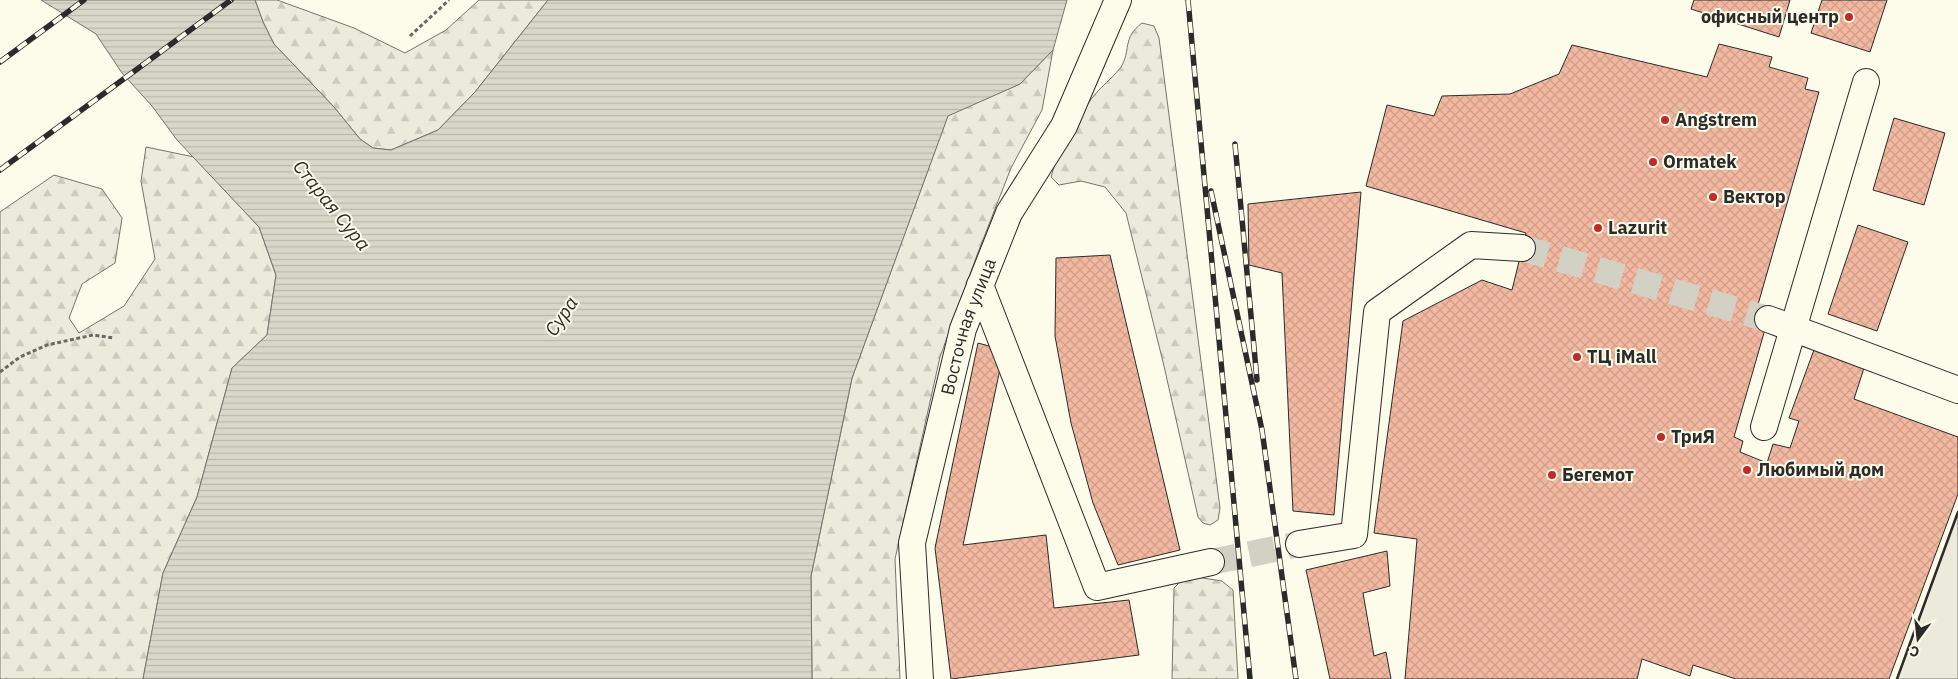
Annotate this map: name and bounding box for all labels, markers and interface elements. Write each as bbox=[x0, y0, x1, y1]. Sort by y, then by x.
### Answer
place label: офисный центр bbox=[1701, 5, 1839, 28]
marker: офисный центр bbox=[1843, 11, 1855, 23]
place label: Angstrem bbox=[1675, 108, 1757, 131]
marker: Angstrem bbox=[1659, 114, 1671, 126]
place label: Ormatek bbox=[1663, 150, 1737, 173]
water label: Старая Сура bbox=[288, 155, 376, 255]
marker: Ormatek bbox=[1647, 156, 1659, 168]
place label: Вектор bbox=[1723, 185, 1786, 208]
marker: Вектор bbox=[1707, 191, 1719, 203]
place label: Lazurit bbox=[1608, 216, 1667, 239]
marker: Lazurit bbox=[1592, 222, 1604, 234]
street label: Восточная улица bbox=[936, 254, 1001, 397]
water label: Сура bbox=[539, 292, 583, 340]
place label: ТЦ iMall bbox=[1587, 345, 1657, 368]
marker: ТЦ iMall bbox=[1571, 351, 1583, 363]
place label: ТриЯ bbox=[1671, 425, 1715, 448]
marker: ТриЯ bbox=[1655, 431, 1667, 443]
place label: Любимый дом bbox=[1757, 458, 1884, 481]
place label: Бегемот bbox=[1562, 463, 1634, 486]
marker: Любимый дом bbox=[1741, 464, 1753, 476]
marker: Бегемот bbox=[1546, 469, 1558, 481]
north arrow bbox=[1893, 614, 1943, 664]
text: С bbox=[1908, 642, 1921, 661]

